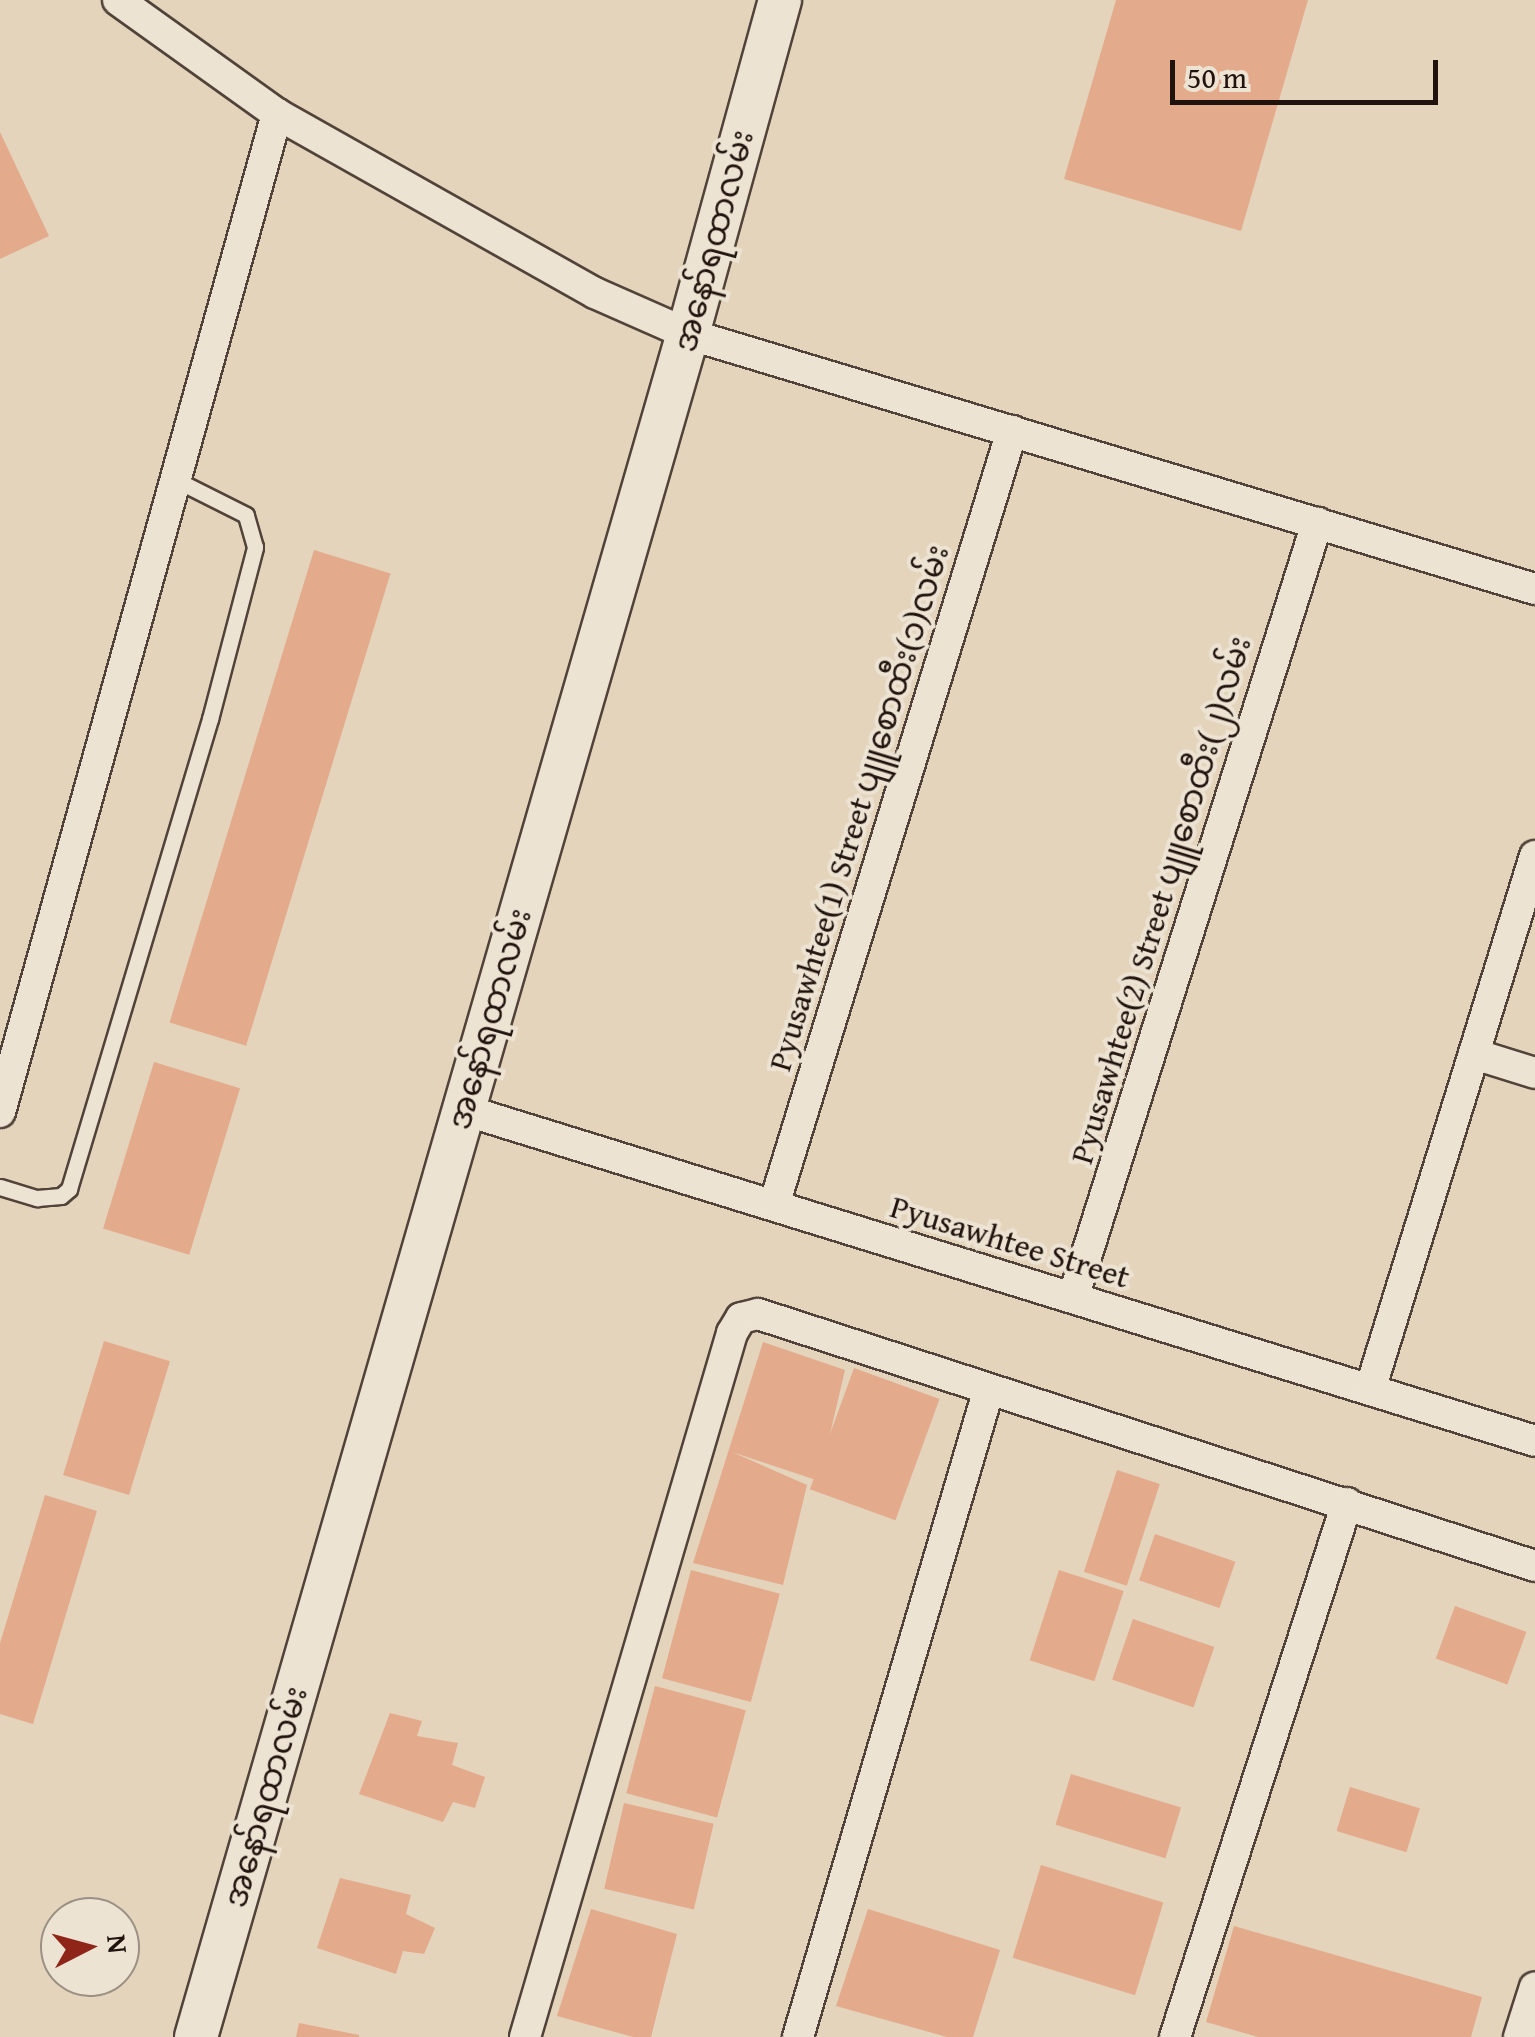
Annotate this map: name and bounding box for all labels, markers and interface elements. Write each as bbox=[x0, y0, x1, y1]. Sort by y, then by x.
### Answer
scale bar bbox=[1175, 40, 1442, 102]
text: 50 m bbox=[1187, 55, 1247, 99]
street label: အနော်ရထာလမ်း bbox=[666, 126, 762, 356]
street label: Pyusawhtee(1) Street ပျူစောထီး(၁)လမ်း bbox=[761, 540, 957, 1076]
street label: Pyusawhtee(2) Street ပျူစောထီး(၂)လမ်း bbox=[1062, 632, 1260, 1168]
street label: အနော်ရထာလမ်း bbox=[440, 904, 540, 1134]
street label: Pyusawhtee Street bbox=[886, 1187, 1134, 1297]
street label: အနော်ရထာလမ်း bbox=[216, 1682, 316, 1912]
north arrow bbox=[40, 1897, 140, 1997]
text: N bbox=[97, 1933, 140, 1955]

